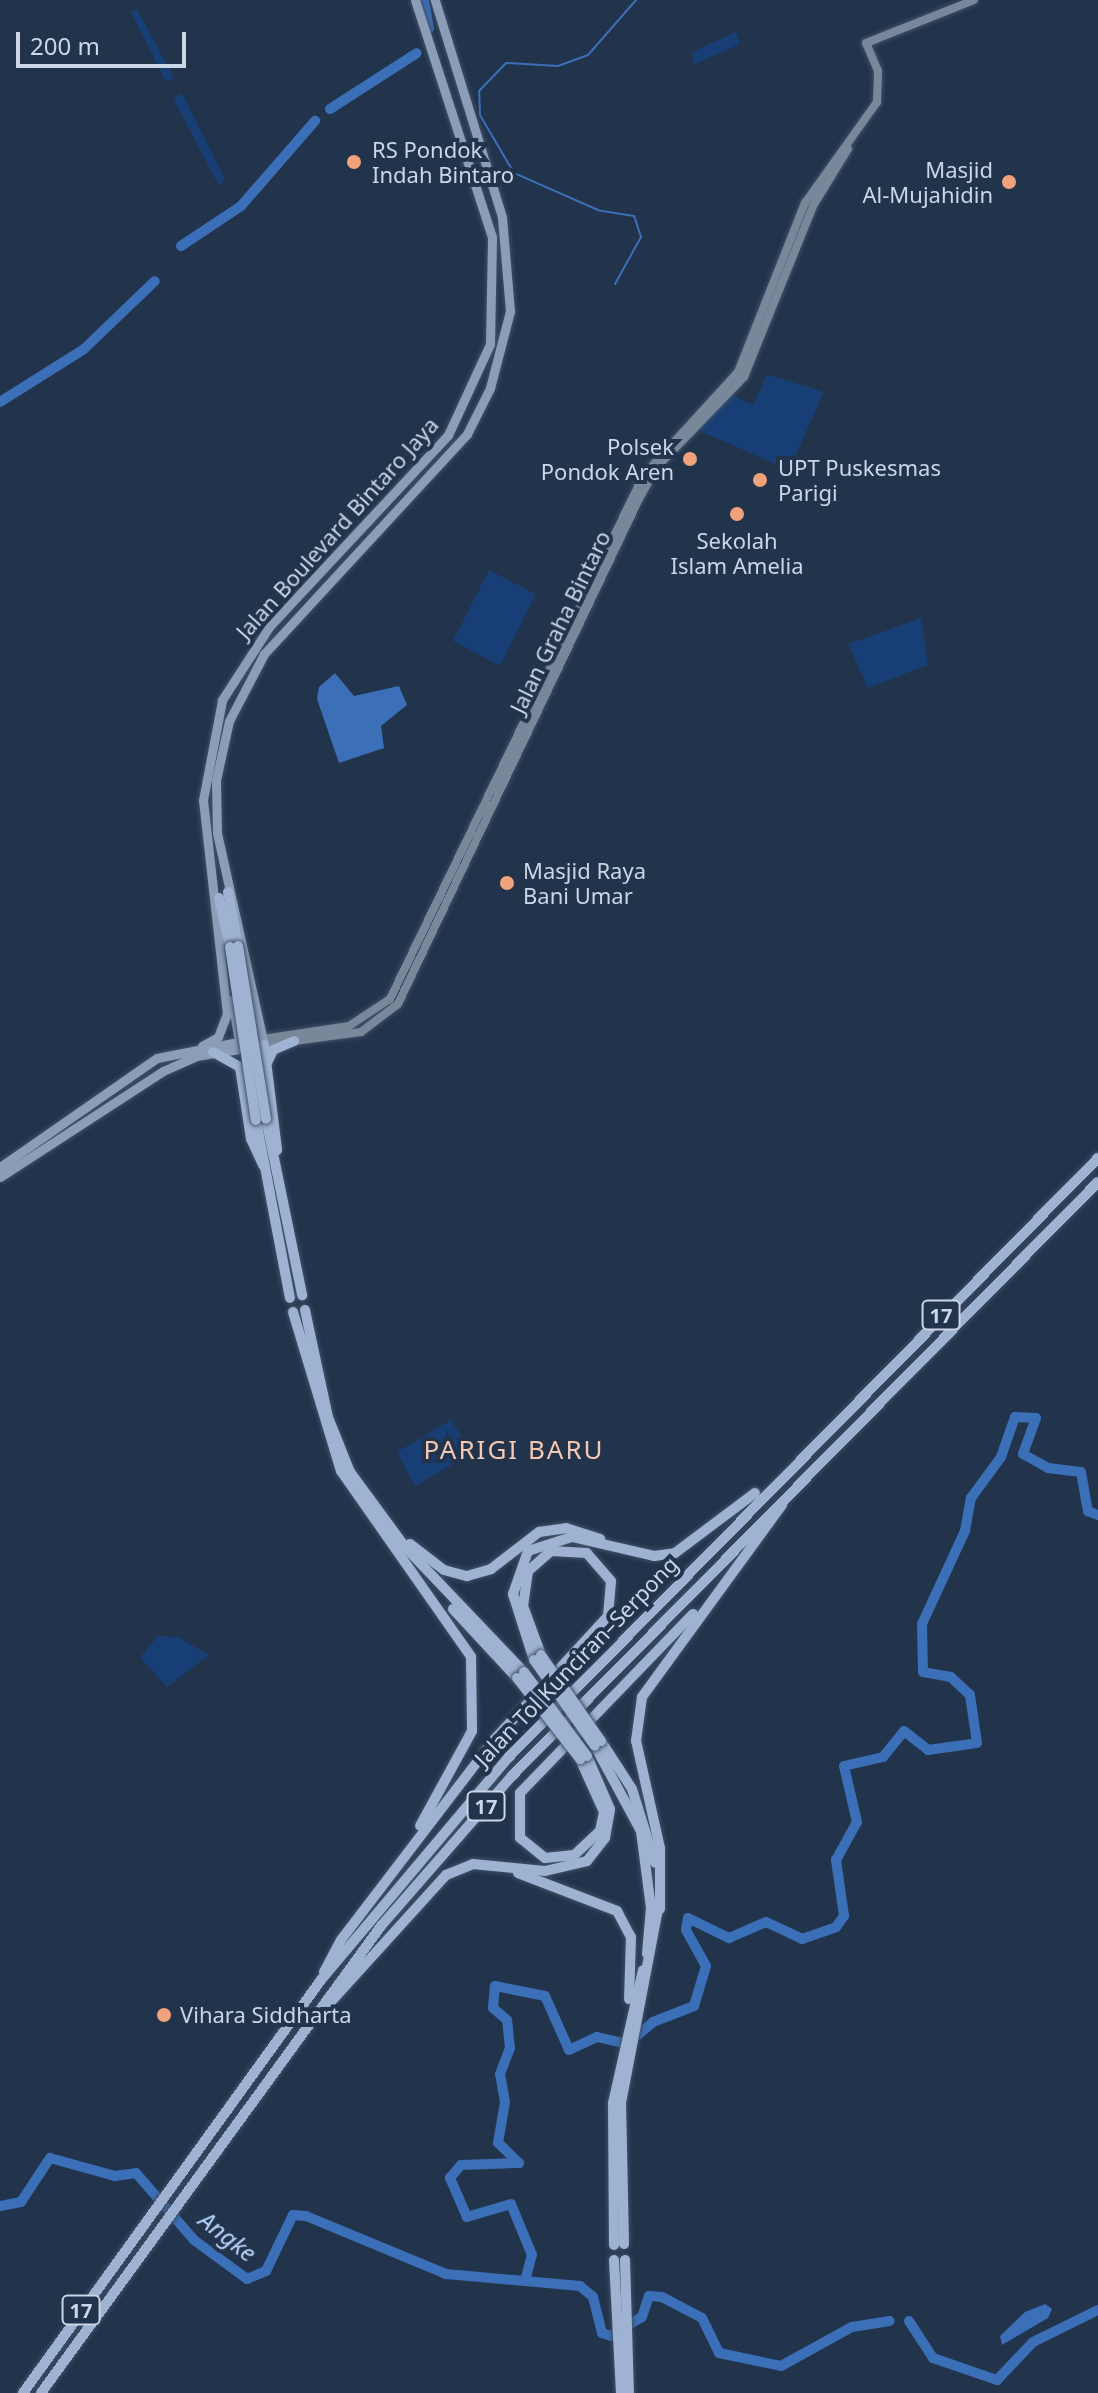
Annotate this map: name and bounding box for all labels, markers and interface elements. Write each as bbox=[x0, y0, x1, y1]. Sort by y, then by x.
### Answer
scale bar bbox=[20, 16, 190, 66]
text: 200 m bbox=[30, 29, 100, 62]
place label: RS Pondok Indah Bintaro bbox=[372, 136, 514, 188]
marker: RS Pondok Indah Bintaro bbox=[343, 151, 365, 173]
place label: Masjid Al-Mujahidin bbox=[863, 156, 993, 208]
marker: Masjid Al-Mujahidin bbox=[1000, 173, 1018, 191]
street label: Jalan Boulevard Bintaro Jaya bbox=[230, 412, 444, 644]
place label: Polsek Pondok Aren bbox=[541, 433, 674, 484]
marker: Polsek Pondok Aren bbox=[681, 450, 699, 468]
place label: UPT Puskesmas Parigi bbox=[778, 454, 941, 506]
marker: UPT Puskesmas Parigi bbox=[749, 469, 771, 491]
marker: Sekolah Islam Amelia bbox=[728, 505, 746, 523]
street label: Jalan Graha Bintaro bbox=[504, 526, 616, 718]
place label: Sekolah Islam Amelia bbox=[670, 527, 804, 578]
place label: Masjid Raya Bani Umar bbox=[523, 857, 646, 908]
marker: Masjid Raya Bani Umar bbox=[498, 874, 516, 892]
road number: 17 bbox=[921, 1299, 961, 1331]
district label: PARIGI BARU bbox=[423, 1434, 605, 1466]
street label: Jalan Tol Kunciran–Serpong bbox=[469, 1551, 683, 1771]
road number: 17 bbox=[466, 1790, 506, 1822]
place label: Vihara Siddharta bbox=[180, 2002, 352, 2028]
marker: Vihara Siddharta bbox=[155, 2006, 173, 2024]
water label: Angke bbox=[194, 2205, 262, 2267]
road number: 17 bbox=[61, 2294, 101, 2326]

